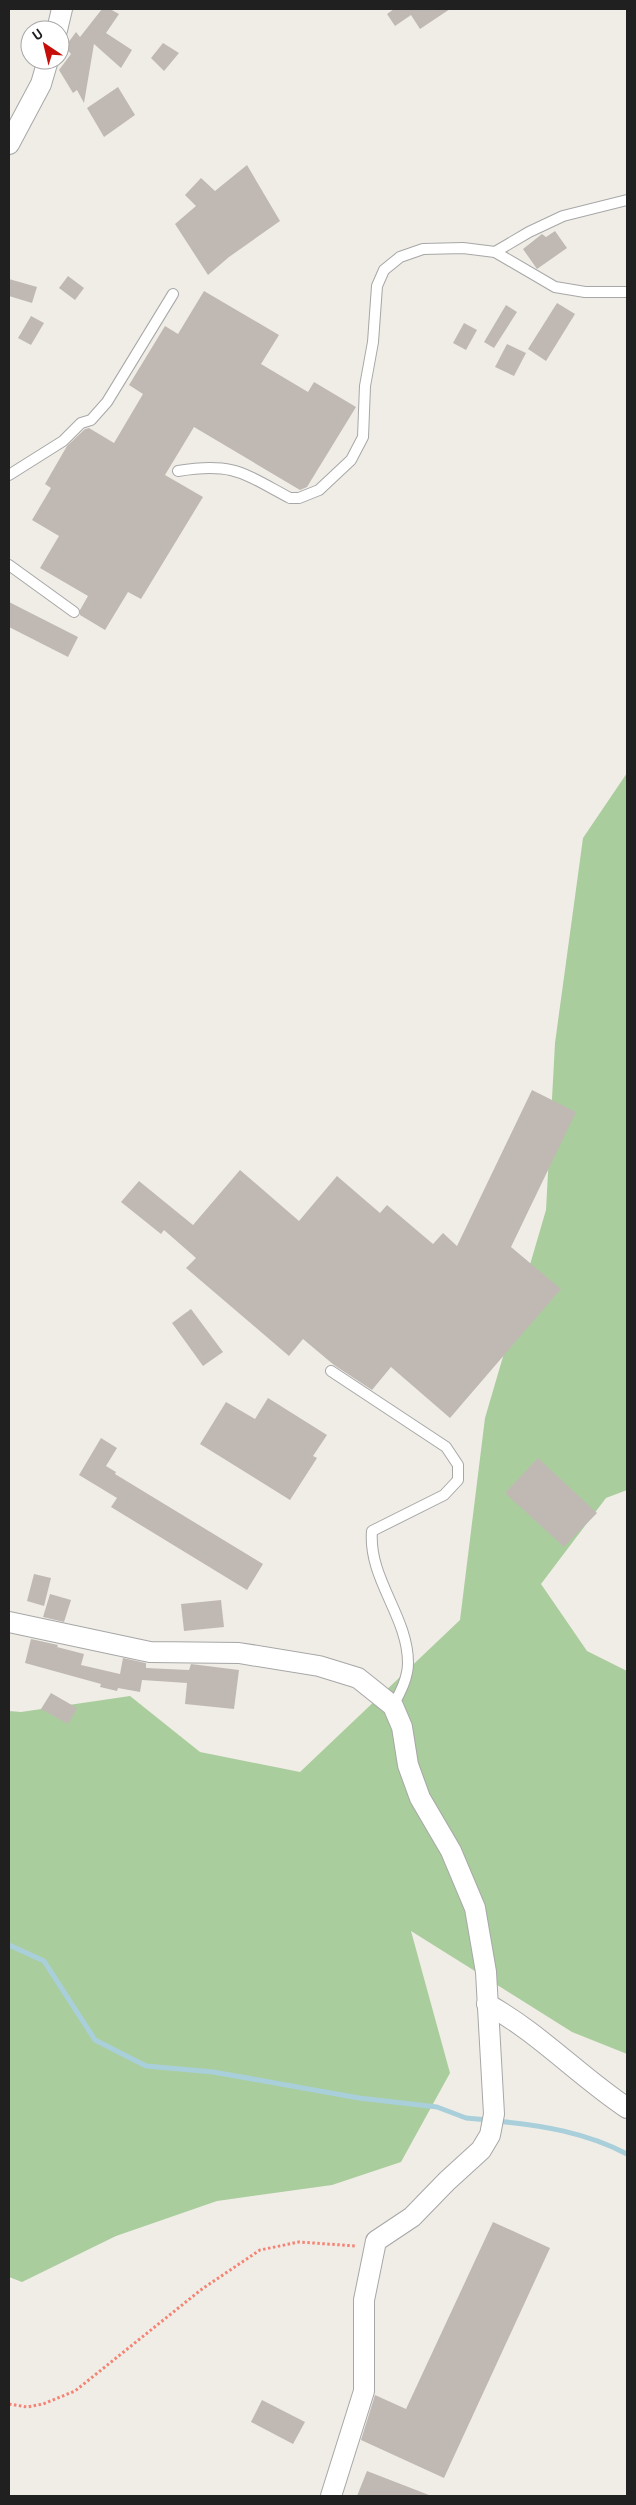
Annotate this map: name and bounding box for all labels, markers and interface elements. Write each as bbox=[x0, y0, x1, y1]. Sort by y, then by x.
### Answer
north arrow bbox=[20, 20, 70, 70]
text: U bbox=[29, 24, 46, 44]

